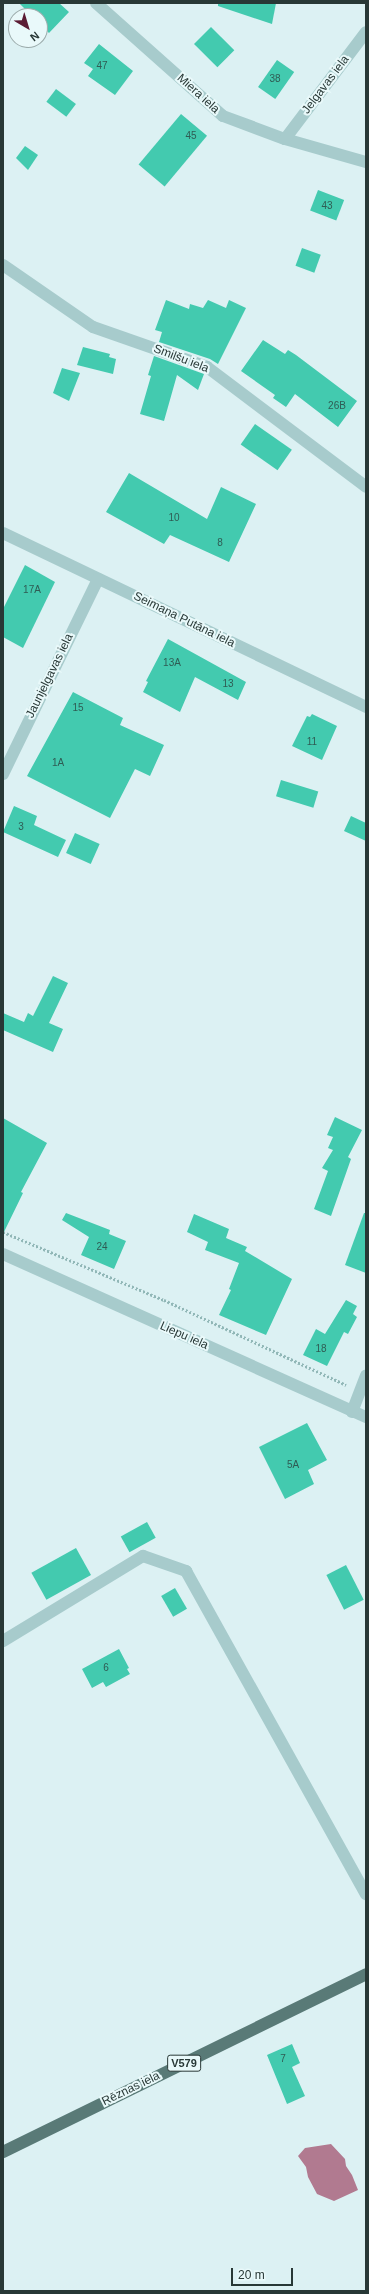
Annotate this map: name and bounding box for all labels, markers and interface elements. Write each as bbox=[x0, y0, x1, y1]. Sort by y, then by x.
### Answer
north arrow bbox=[8, 8, 48, 48]
text: N bbox=[28, 29, 42, 44]
street label: Jelgavas iela bbox=[299, 53, 353, 117]
house number: 47 bbox=[96, 60, 108, 72]
street label: Miera iela bbox=[174, 71, 222, 117]
house number: 38 bbox=[269, 73, 281, 85]
house number: 45 bbox=[185, 130, 197, 142]
house number: 43 bbox=[321, 200, 333, 212]
street label: Smilšu iela bbox=[151, 342, 211, 376]
house number: 26B bbox=[328, 400, 346, 412]
house number: 10 bbox=[168, 512, 180, 524]
house number: 8 bbox=[217, 537, 223, 549]
house number: 17A bbox=[23, 584, 41, 596]
street label: Seimaņa Putāna iela bbox=[131, 589, 237, 651]
street label: Jaunjelgavas iela bbox=[23, 631, 77, 721]
house number: 13A bbox=[163, 657, 181, 669]
house number: 13 bbox=[222, 678, 234, 690]
house number: 15 bbox=[72, 702, 84, 714]
house number: 11 bbox=[307, 736, 317, 748]
house number: 1A bbox=[52, 757, 64, 769]
house number: 3 bbox=[18, 821, 24, 833]
house number: 24 bbox=[96, 1241, 108, 1253]
street label: Liepu iela bbox=[158, 1319, 210, 1353]
house number: 18 bbox=[315, 1343, 327, 1355]
house number: 5A bbox=[287, 1459, 299, 1471]
house number: 6 bbox=[103, 1662, 109, 1674]
house number: 7 bbox=[280, 2053, 286, 2065]
road number: V579 bbox=[167, 2054, 201, 2072]
street label: Rēznas iela bbox=[100, 2069, 162, 2109]
scale bar bbox=[233, 2260, 295, 2286]
text: 20 m bbox=[238, 2268, 265, 2282]

